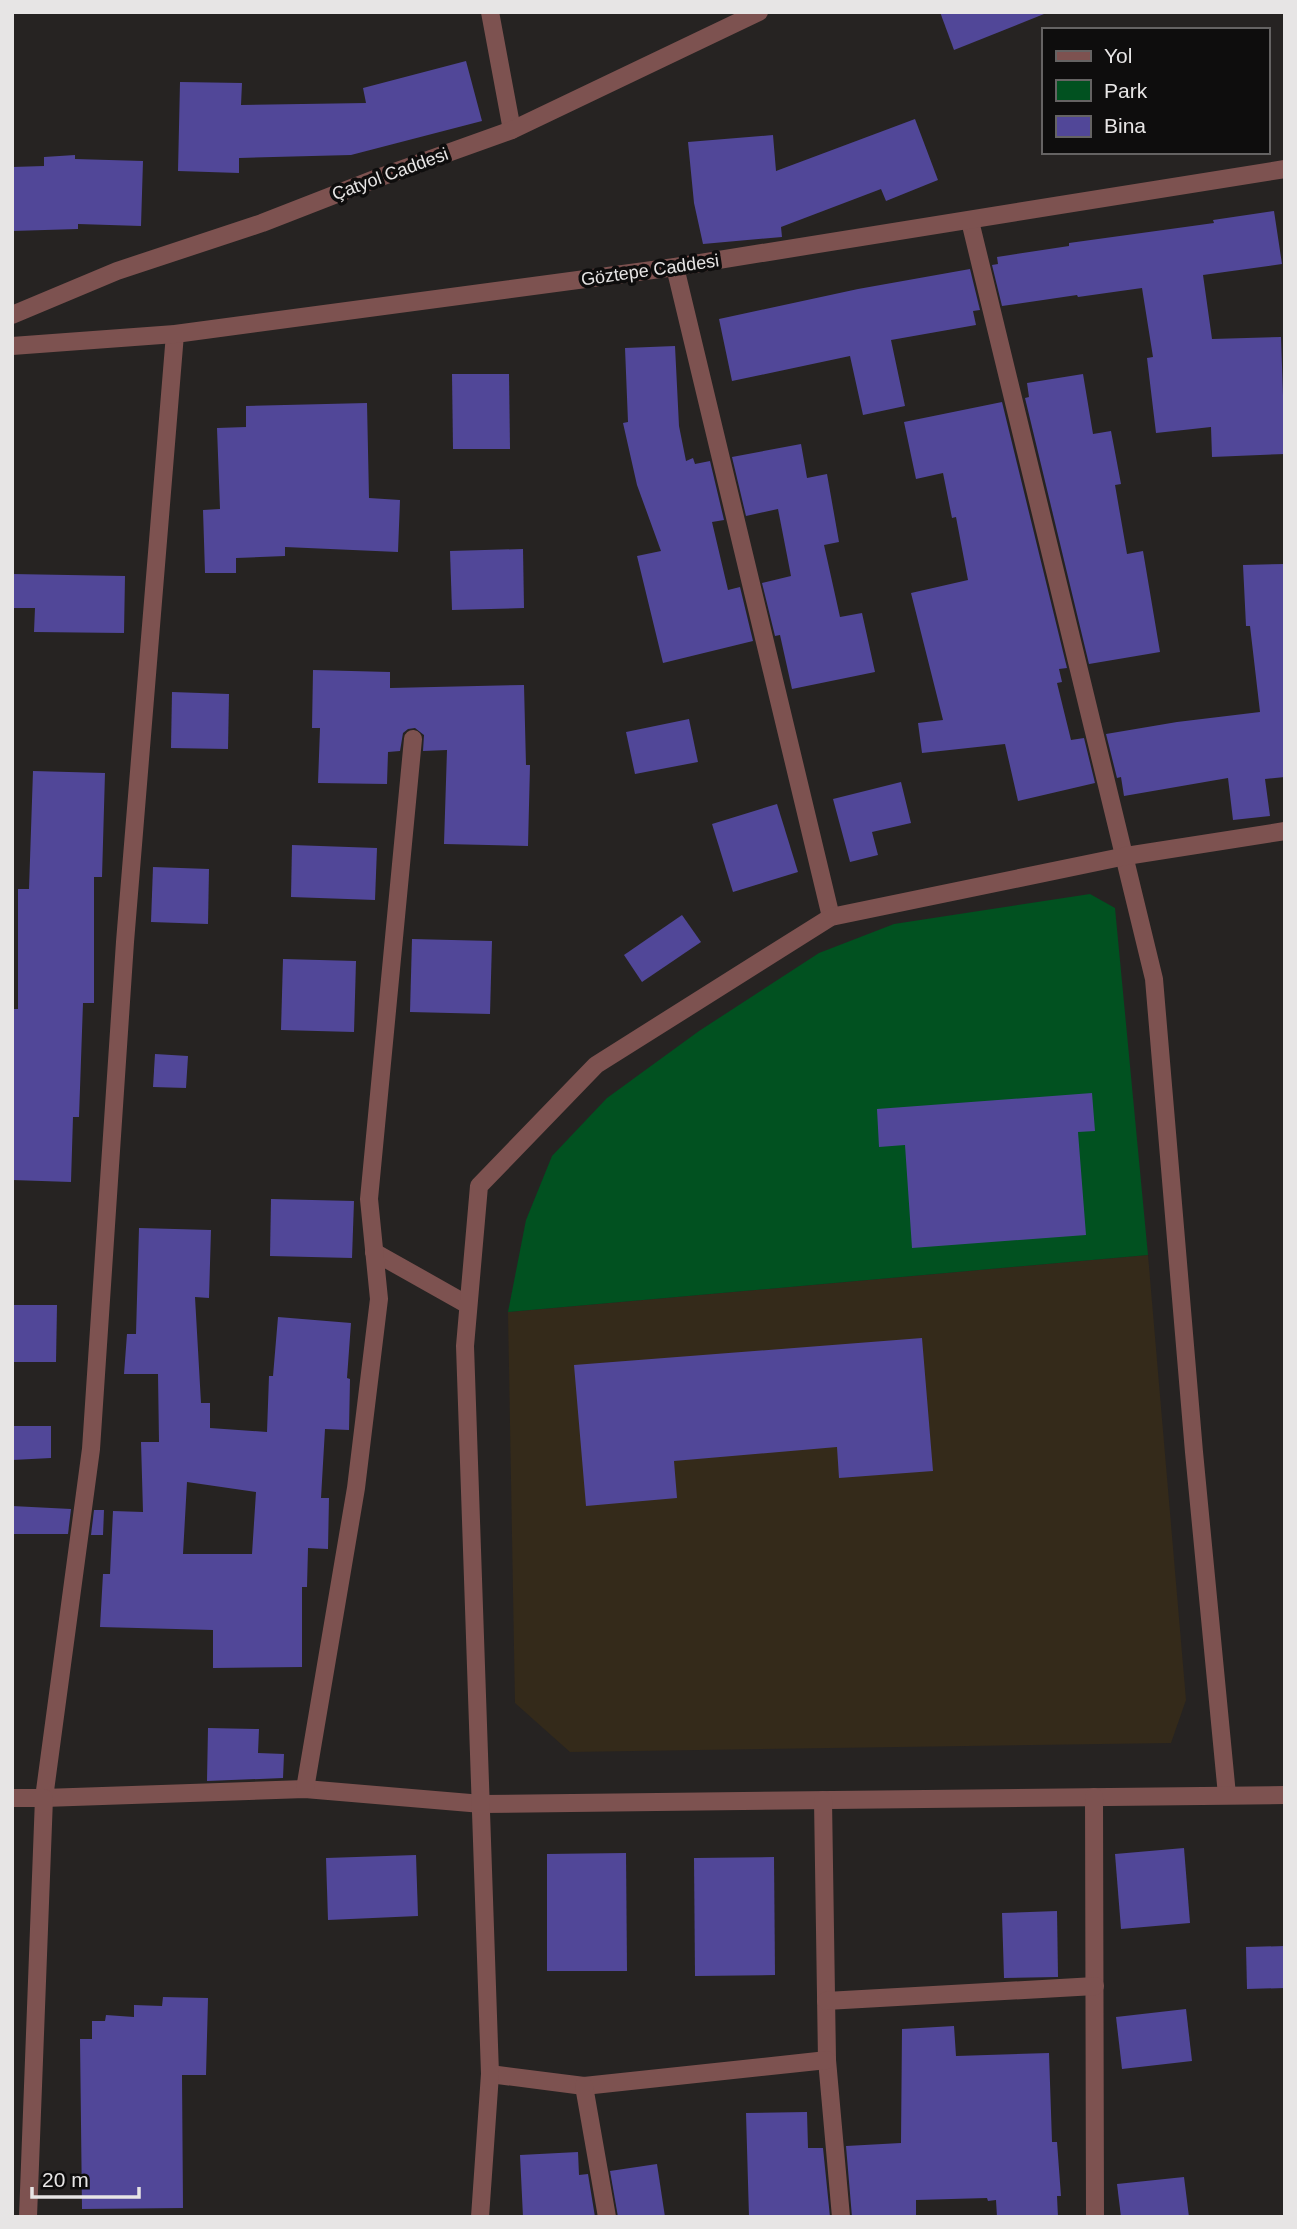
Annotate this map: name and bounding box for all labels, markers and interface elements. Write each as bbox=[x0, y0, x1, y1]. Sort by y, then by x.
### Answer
legend bbox=[1042, 28, 1269, 154]
text: Yol bbox=[1104, 44, 1132, 67]
text: Park bbox=[1104, 79, 1148, 102]
text: Bina bbox=[1104, 114, 1146, 137]
street label: Çatyol Caddesi bbox=[329, 144, 451, 204]
street label: Göztepe Caddesi bbox=[580, 250, 720, 290]
scale bar bbox=[32, 2156, 138, 2200]
text: 20 m bbox=[42, 2168, 89, 2191]

